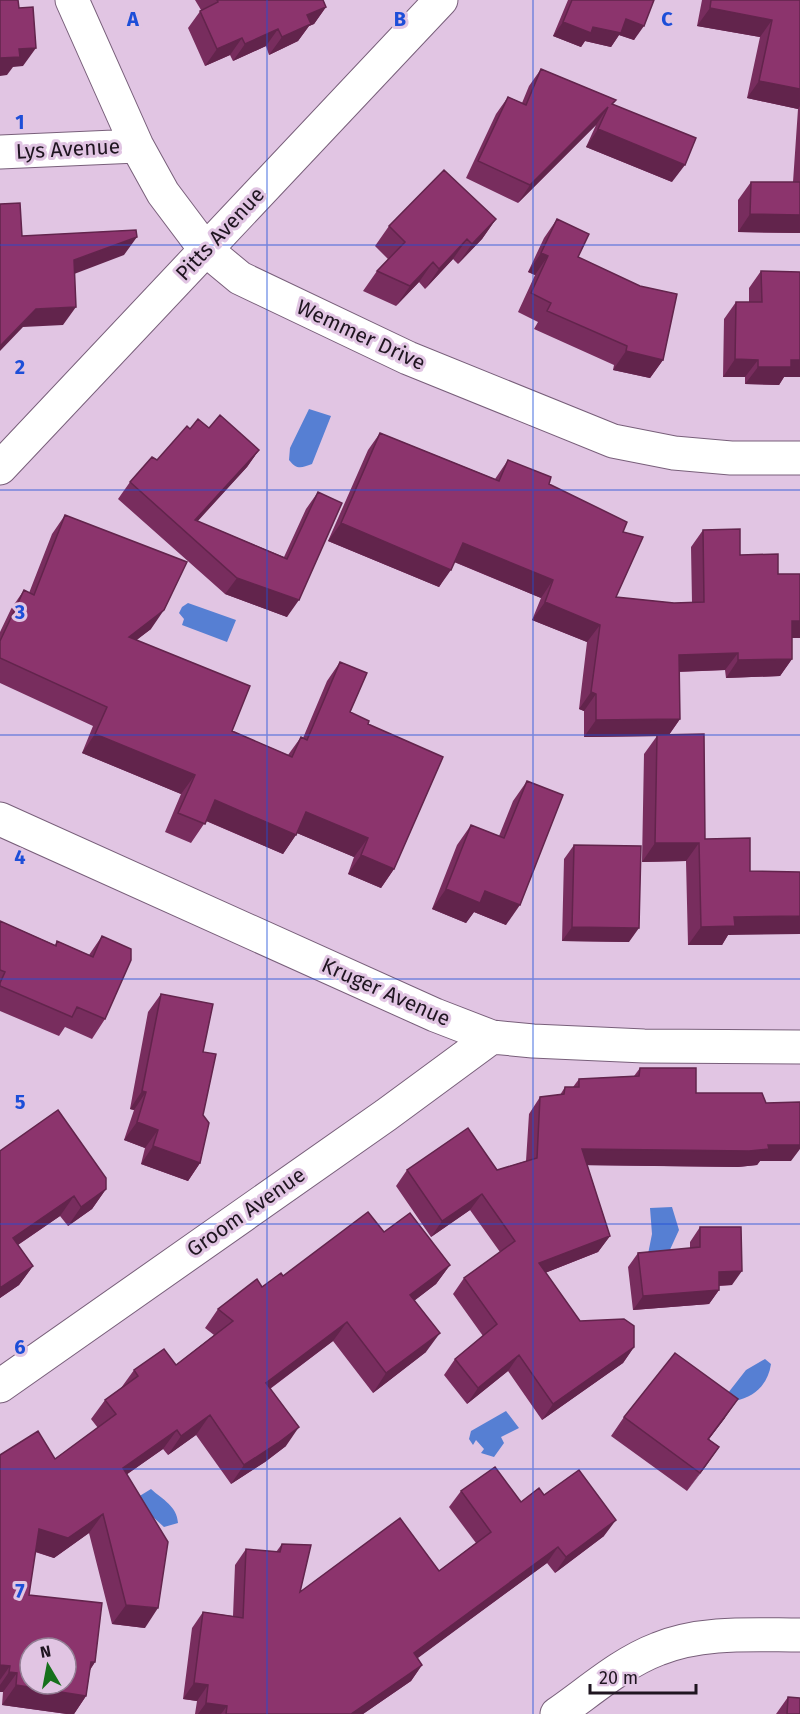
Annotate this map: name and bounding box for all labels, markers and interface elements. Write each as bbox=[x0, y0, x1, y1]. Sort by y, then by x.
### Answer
text: A bbox=[126, 7, 140, 31]
text: B bbox=[394, 7, 406, 31]
text: C bbox=[661, 7, 673, 31]
text: 1 bbox=[15, 110, 25, 134]
street label: Lys Avenue bbox=[15, 133, 121, 165]
street label: Pitts Avenue bbox=[170, 182, 270, 286]
street label: Wemmer Drive bbox=[293, 294, 429, 376]
text: 2 bbox=[15, 355, 25, 379]
text: 3 bbox=[14, 600, 25, 624]
text: 4 bbox=[14, 845, 26, 869]
street label: Kruger Avenue bbox=[318, 952, 454, 1032]
text: 5 bbox=[15, 1090, 26, 1114]
street label: Groom Avenue bbox=[182, 1162, 310, 1262]
text: 6 bbox=[14, 1335, 26, 1359]
text: 7 bbox=[15, 1579, 25, 1603]
north arrow bbox=[18, 1636, 78, 1696]
text: N bbox=[39, 1641, 52, 1662]
scale bar bbox=[590, 1657, 696, 1695]
text: 20 m bbox=[599, 1667, 638, 1689]

